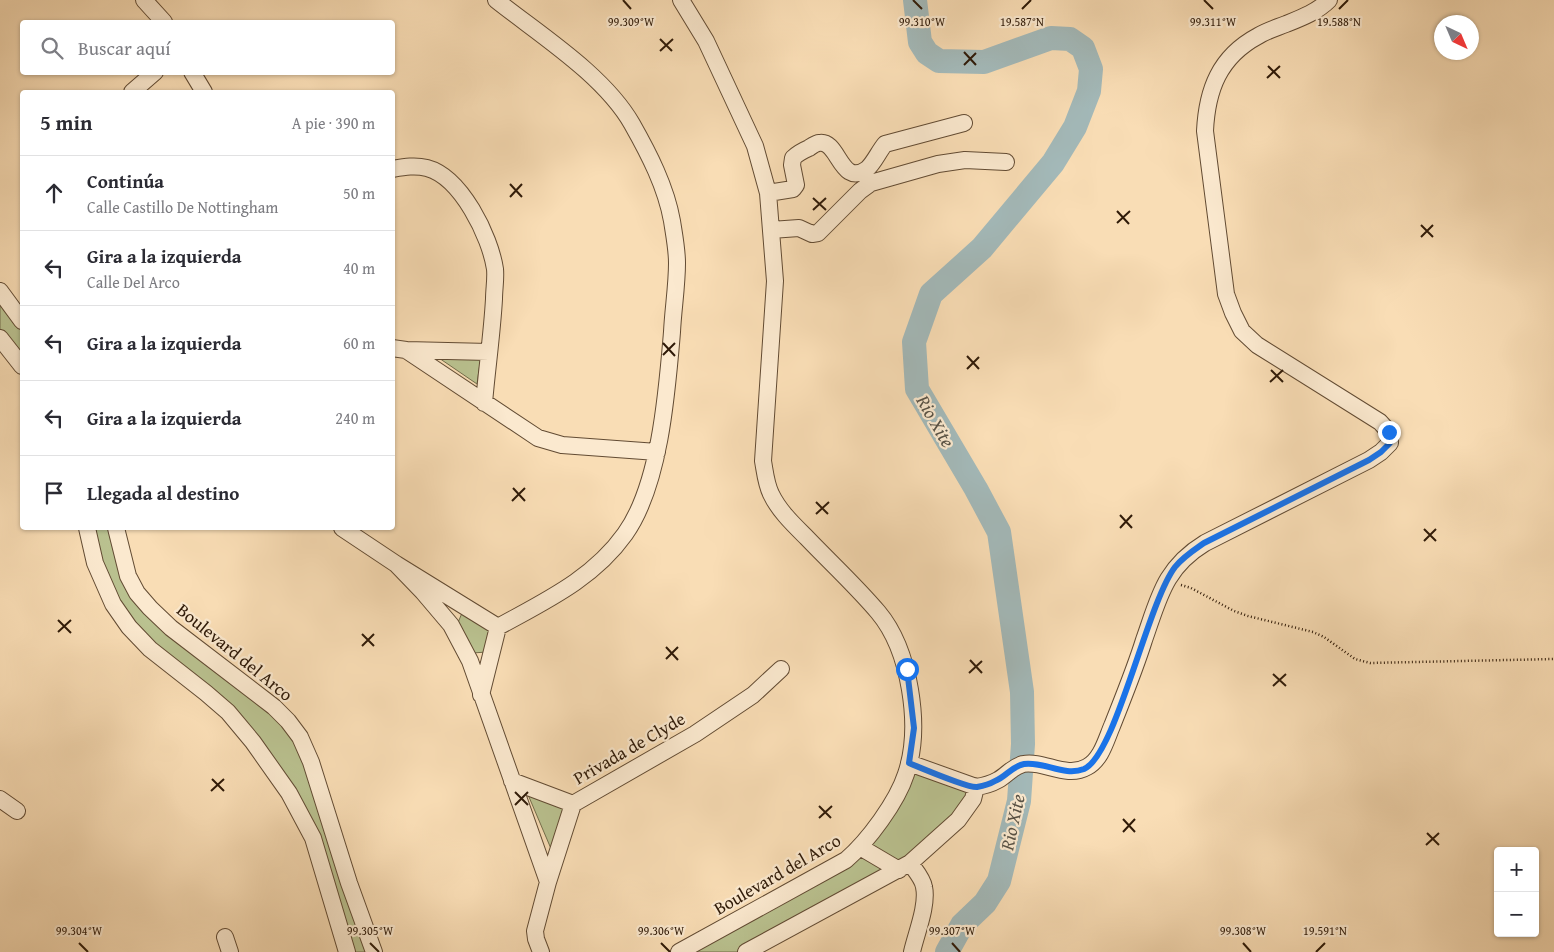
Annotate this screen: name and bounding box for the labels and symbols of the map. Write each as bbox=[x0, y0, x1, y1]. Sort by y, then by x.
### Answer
text: 99.309°W bbox=[608, 13, 655, 30]
text: 99.310°W bbox=[899, 13, 946, 30]
text: 19.587°N bbox=[1000, 13, 1044, 30]
text: 99.311°W bbox=[1190, 13, 1237, 30]
text: 19.588°N bbox=[1317, 13, 1361, 30]
north arrow bbox=[1434, 15, 1479, 60]
water label: Rio Xite bbox=[909, 389, 962, 453]
route end bbox=[1378, 421, 1401, 444]
street label: Boulevard del Arco bbox=[171, 597, 299, 707]
route start bbox=[896, 658, 919, 681]
street label: Privada de Clyde bbox=[568, 705, 690, 791]
water label: Rio Xite bbox=[992, 791, 1032, 854]
street label: Boulevard del Arco bbox=[708, 827, 846, 921]
text: 99.304°W bbox=[56, 922, 103, 939]
text: 99.305°W bbox=[347, 922, 394, 939]
text: 99.306°W bbox=[638, 922, 685, 939]
text: 99.307°W bbox=[929, 922, 976, 939]
text: 99.308°W bbox=[1220, 922, 1267, 939]
text: 19.591°N bbox=[1303, 922, 1347, 939]

